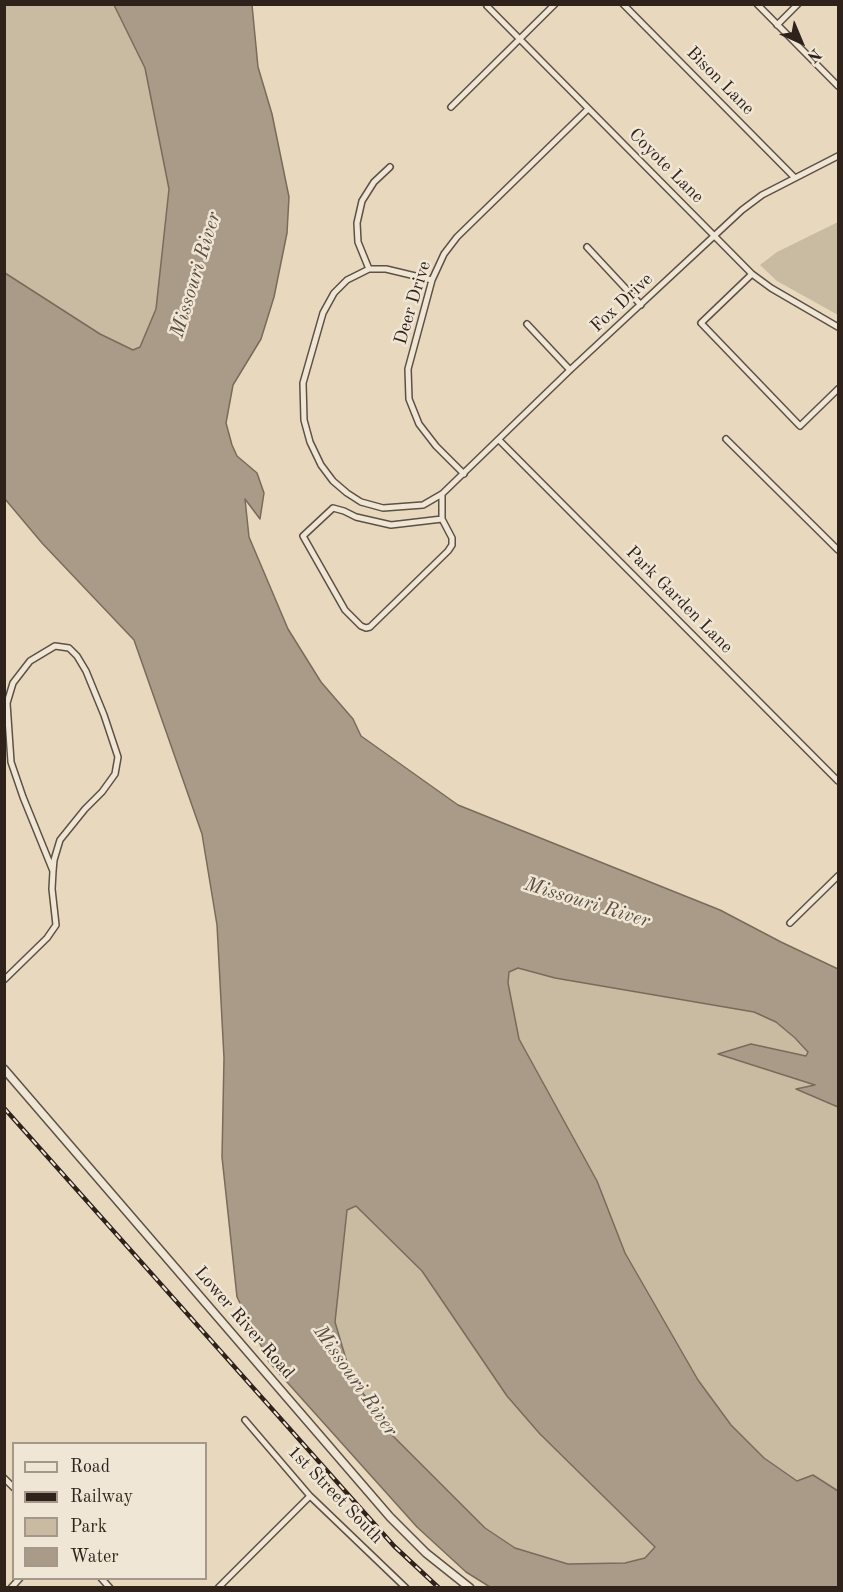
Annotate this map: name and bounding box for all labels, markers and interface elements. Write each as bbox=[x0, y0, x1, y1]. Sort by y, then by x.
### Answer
north arrow bbox=[771, 12, 831, 72]
street label: Bison Lane bbox=[681, 42, 759, 120]
text: N bbox=[804, 45, 823, 65]
street label: Coyote Lane bbox=[624, 124, 708, 208]
water label: Missouri River bbox=[165, 209, 227, 341]
street label: Deer Drive bbox=[390, 259, 436, 347]
street label: Fox Drive bbox=[586, 269, 658, 337]
street label: Park Garden Lane bbox=[621, 542, 737, 658]
water label: Missouri River bbox=[521, 872, 653, 934]
street label: Lower River Road bbox=[189, 1262, 299, 1384]
water label: Missouri River bbox=[308, 1321, 402, 1441]
street label: 1st Street South bbox=[283, 1441, 387, 1549]
legend bbox=[12, 1442, 207, 1580]
text: Road bbox=[70, 1458, 110, 1476]
text: Railway bbox=[70, 1488, 133, 1506]
text: Park bbox=[70, 1518, 107, 1536]
text: Water bbox=[70, 1548, 119, 1566]

